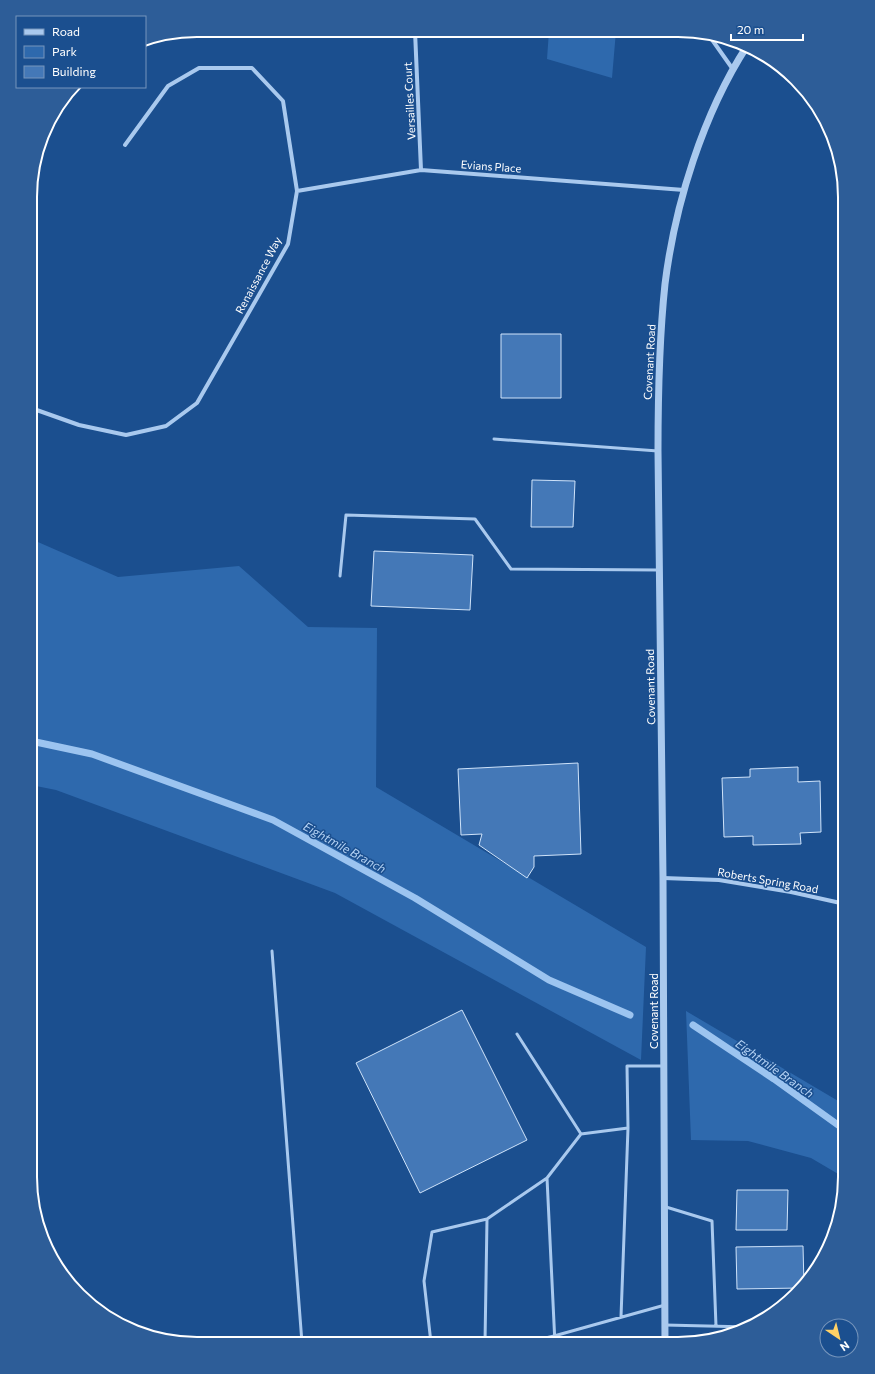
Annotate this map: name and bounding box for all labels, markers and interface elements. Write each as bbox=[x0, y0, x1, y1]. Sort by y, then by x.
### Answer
legend bbox=[16, 16, 146, 88]
scale bar bbox=[731, 16, 803, 42]
text: 20 m bbox=[737, 22, 764, 36]
text: Road bbox=[52, 24, 80, 38]
text: Park bbox=[52, 44, 78, 58]
street label: Versailles Court bbox=[400, 61, 418, 140]
text: Building bbox=[52, 64, 96, 78]
street label: Evians Place bbox=[460, 157, 522, 175]
street label: Renaissance Way bbox=[232, 234, 284, 316]
street label: Covenant Road bbox=[641, 324, 657, 400]
street label: Covenant Road bbox=[643, 649, 657, 725]
water label: Eightmile Branch bbox=[301, 819, 389, 876]
street label: Roberts Spring Road bbox=[717, 865, 819, 895]
street label: Covenant Road bbox=[647, 973, 660, 1049]
water label: Eightmile Branch bbox=[733, 1036, 817, 1100]
north arrow bbox=[819, 1318, 859, 1358]
text: N bbox=[838, 1339, 852, 1354]

